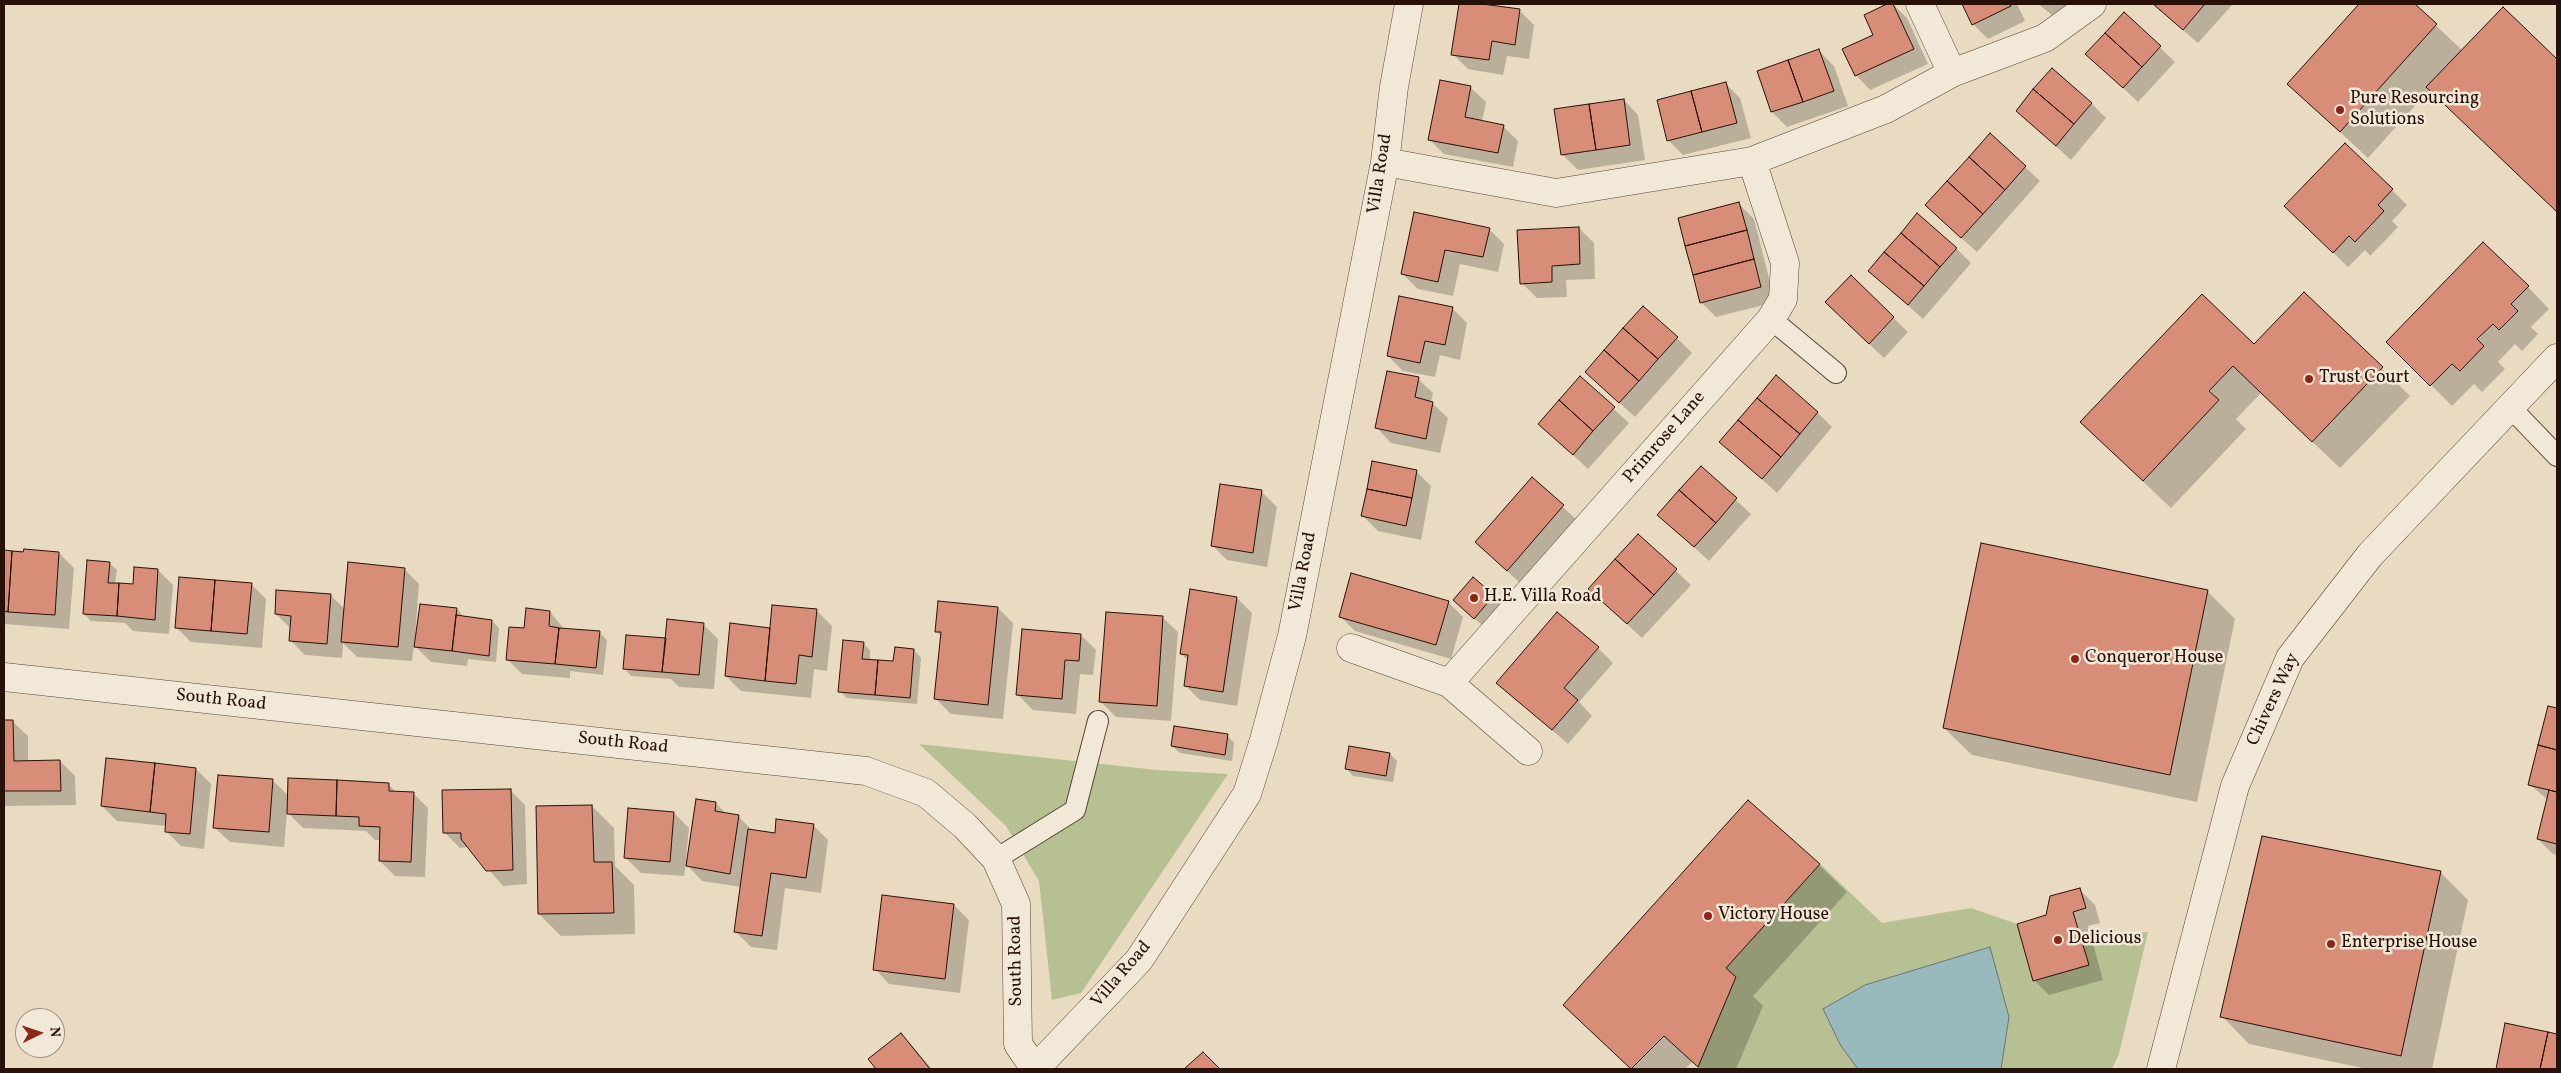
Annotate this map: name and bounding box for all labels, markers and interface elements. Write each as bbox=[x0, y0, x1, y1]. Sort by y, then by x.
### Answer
place label: Pure Resourcing Solutions bbox=[2350, 89, 2479, 132]
marker: Pure Resourcing Solutions bbox=[2334, 104, 2346, 116]
street label: Villa Road bbox=[1364, 132, 1398, 216]
place label: Trust Court bbox=[2319, 368, 2409, 390]
marker: Trust Court bbox=[2303, 373, 2315, 385]
street label: Primrose Lane bbox=[1619, 388, 1711, 488]
street label: Villa Road bbox=[1286, 530, 1322, 614]
place label: H.E. Villa Road bbox=[1484, 587, 1601, 609]
marker: H.E. Villa Road bbox=[1468, 592, 1480, 604]
place label: Conqueror House bbox=[2085, 648, 2223, 670]
street label: Chivers Way bbox=[2243, 650, 2305, 750]
marker: Conqueror House bbox=[2069, 653, 2081, 665]
street label: South Road bbox=[175, 686, 267, 716]
street label: South Road bbox=[577, 729, 669, 759]
place label: Victory House bbox=[1718, 905, 1829, 927]
marker: Victory House bbox=[1702, 910, 1714, 922]
street label: South Road bbox=[1005, 915, 1029, 1007]
place label: Delicious bbox=[2068, 929, 2141, 951]
place label: Enterprise House bbox=[2341, 933, 2477, 955]
marker: Delicious bbox=[2052, 934, 2064, 946]
street label: Villa Road bbox=[1087, 937, 1157, 1013]
marker: Enterprise House bbox=[2325, 938, 2337, 950]
north arrow bbox=[15, 1008, 65, 1058]
text: N bbox=[45, 1026, 64, 1038]

